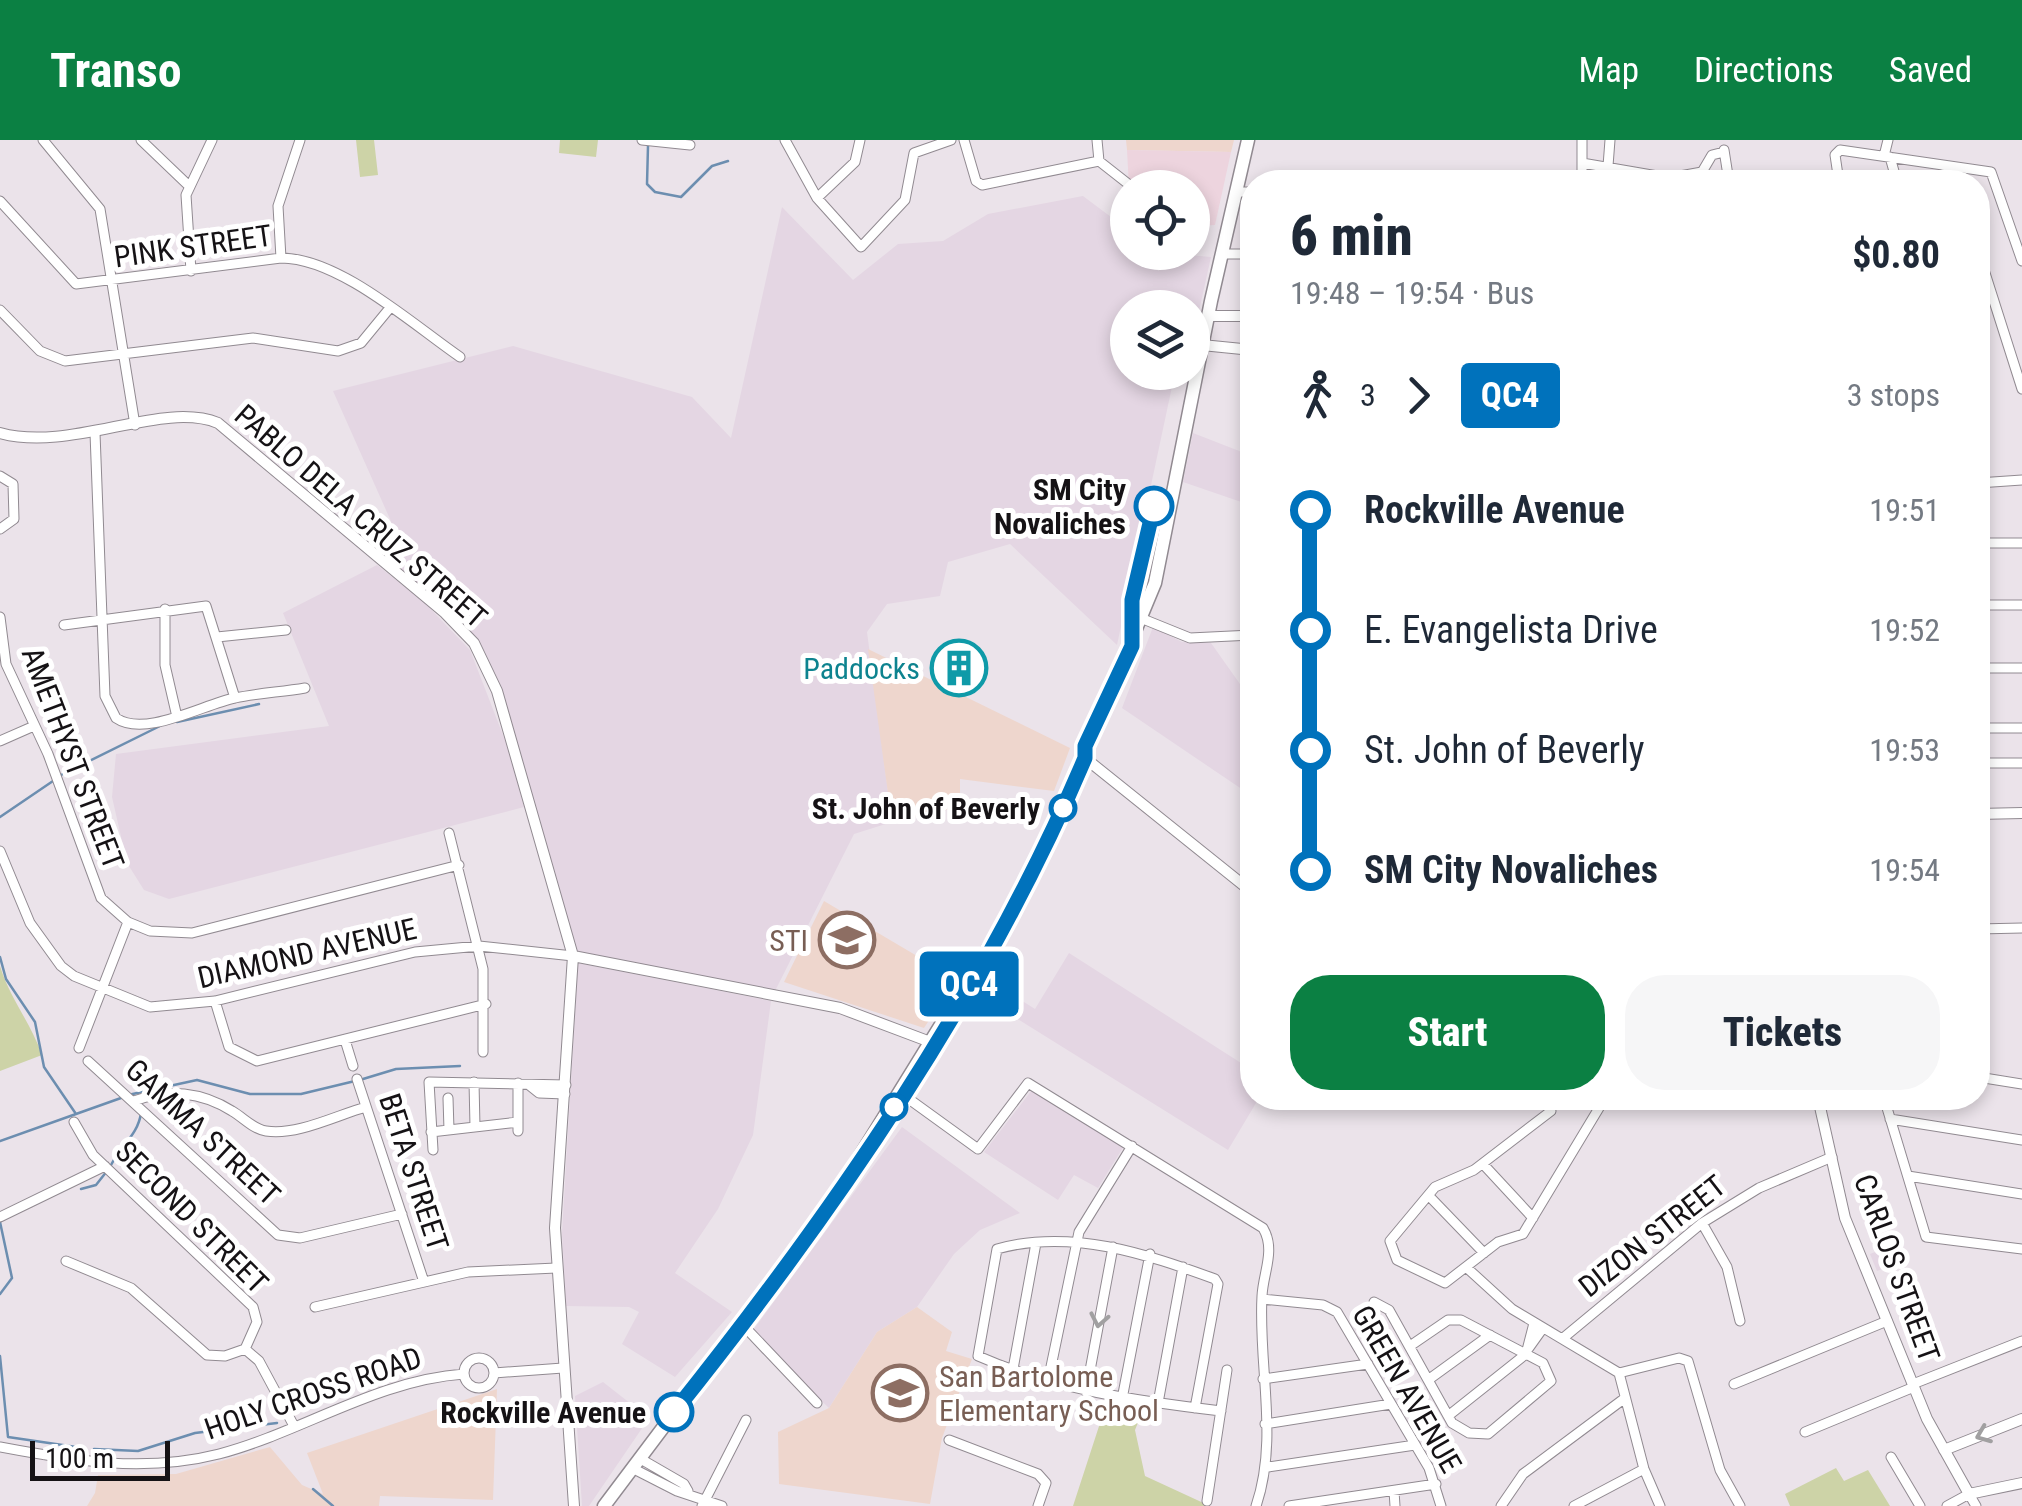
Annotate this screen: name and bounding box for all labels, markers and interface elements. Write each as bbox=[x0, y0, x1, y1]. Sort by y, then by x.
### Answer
text: Transo bbox=[50, 42, 182, 99]
text: Map bbox=[1579, 50, 1639, 91]
text: Directions bbox=[1694, 50, 1834, 91]
text: Saved bbox=[1889, 50, 1972, 91]
map controls bbox=[1110, 170, 1210, 390]
button: locate bbox=[1110, 170, 1210, 270]
text: 6 min bbox=[1290, 204, 1413, 268]
street label: PINK STREET bbox=[112, 218, 274, 274]
text: $0.80 bbox=[1852, 233, 1940, 277]
text: 19:48 – 19:54 · Bus bbox=[1290, 274, 1534, 312]
button: layers bbox=[1110, 290, 1210, 390]
icon: walk bbox=[1290, 368, 1345, 423]
icon: forward bbox=[1391, 368, 1446, 423]
text: QC4 bbox=[1481, 375, 1540, 416]
text: 3 bbox=[1360, 376, 1376, 414]
text: 3 stops bbox=[1847, 376, 1940, 414]
street label: PABLO DELA CRUZ STREET bbox=[228, 397, 494, 635]
place label: SM City Novaliches bbox=[994, 472, 1127, 541]
marker: SM City Novaliches bbox=[1135, 487, 1173, 525]
text: Rockville Avenue bbox=[1364, 488, 1625, 532]
text: 19:51 bbox=[1869, 491, 1940, 529]
text: E. Evangelista Drive bbox=[1364, 608, 1658, 652]
text: 19:52 bbox=[1869, 611, 1940, 649]
building icon: Paddocks bbox=[929, 638, 989, 698]
street label: AMETHYST STREET bbox=[15, 642, 131, 874]
place label: Paddocks bbox=[803, 651, 920, 686]
text: St. John of Beverly bbox=[1364, 728, 1645, 772]
text: 19:53 bbox=[1869, 731, 1940, 769]
place label: St. John of Beverly bbox=[812, 791, 1041, 826]
marker: St. John of Beverly bbox=[1050, 795, 1076, 821]
text: SM City Novaliches bbox=[1364, 848, 1658, 892]
text: 19:54 bbox=[1869, 851, 1940, 889]
school or university icon: STI bbox=[817, 910, 877, 970]
street label: DIAMOND AVENUE bbox=[194, 911, 420, 995]
place label: STI bbox=[769, 923, 808, 958]
line badge: QC4 bbox=[912, 952, 1026, 1016]
text: QC4 bbox=[940, 964, 998, 1005]
button: Start bbox=[1290, 975, 1605, 1090]
button: Tickets bbox=[1625, 975, 1940, 1090]
street label: GAMMA STREET bbox=[119, 1052, 287, 1212]
street label: BETA STREET bbox=[372, 1089, 456, 1255]
unlabelled marker bbox=[881, 1094, 907, 1120]
street label: SECOND STREET bbox=[109, 1134, 275, 1300]
street label: DIZON STREET bbox=[1572, 1168, 1732, 1304]
street label: CARLOS STREET bbox=[1847, 1170, 1947, 1366]
street label: GREEN AVENUE bbox=[1345, 1299, 1469, 1479]
one-way arrow bbox=[1090, 1311, 1111, 1328]
street label: HOLY CROSS ROAD bbox=[200, 1339, 426, 1447]
place label: San Bartolome Elementary School bbox=[939, 1359, 1159, 1428]
school or university icon: San Bartolome Elementary School bbox=[870, 1363, 930, 1423]
marker: Rockville Avenue bbox=[655, 1393, 693, 1431]
place label: Rockville Avenue bbox=[440, 1395, 646, 1430]
one-way arrow bbox=[1975, 1423, 1993, 1443]
scale bar bbox=[30, 1436, 170, 1480]
text: 100 m bbox=[45, 1442, 114, 1475]

